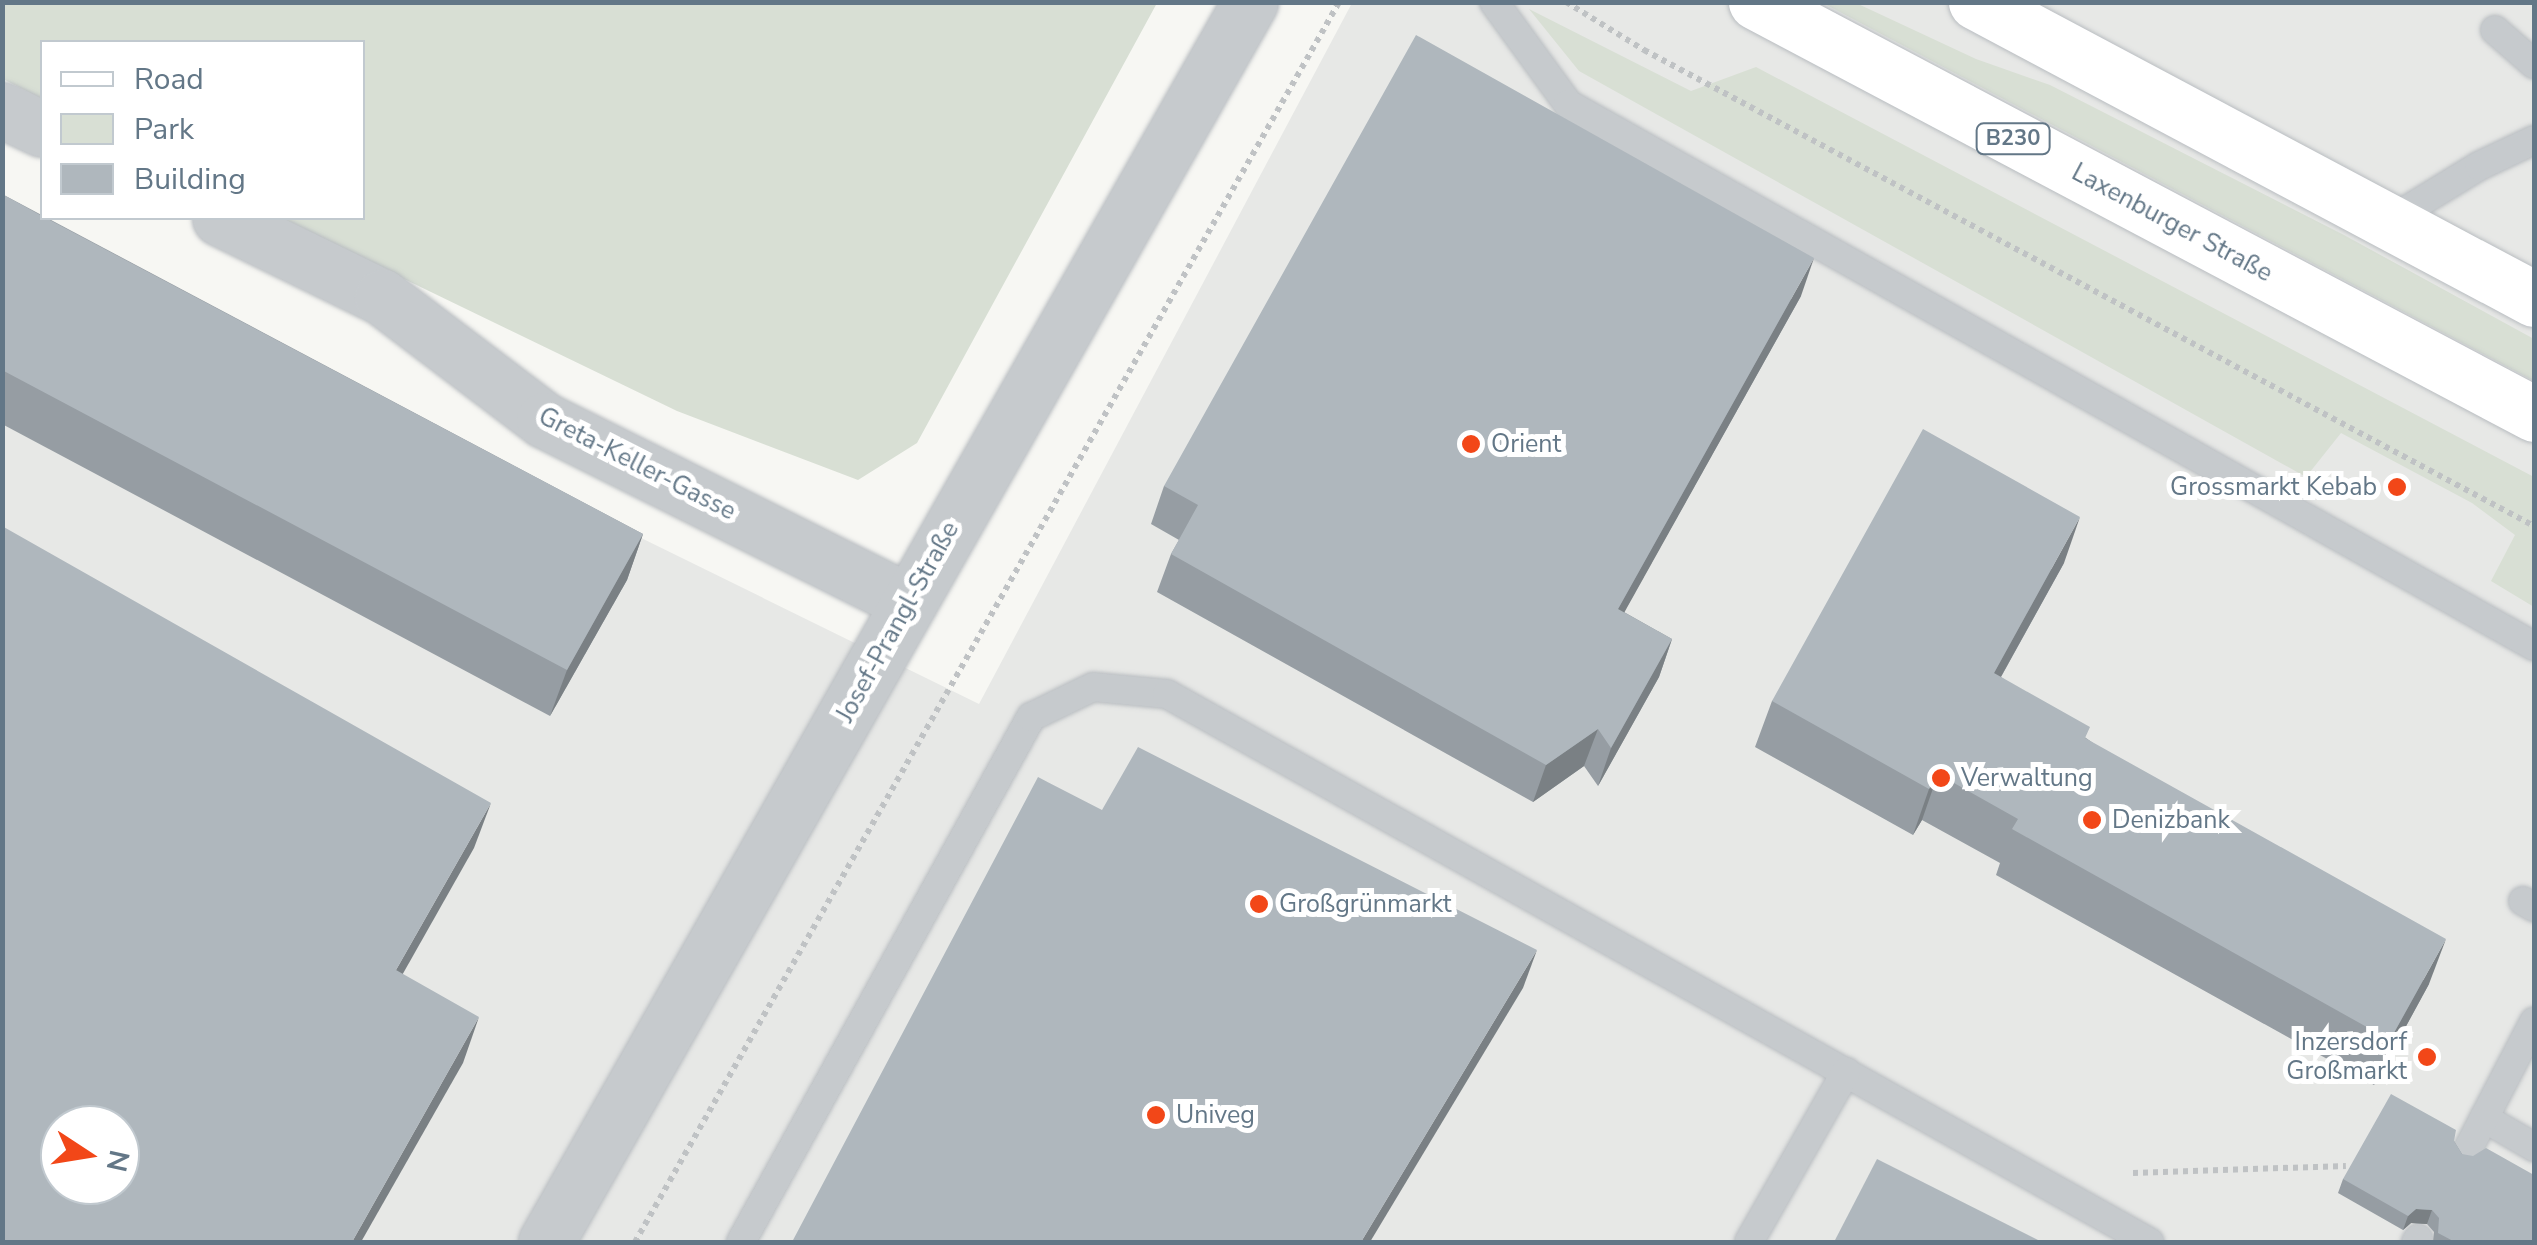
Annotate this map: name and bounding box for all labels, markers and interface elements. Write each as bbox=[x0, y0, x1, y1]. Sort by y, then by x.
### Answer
legend bbox=[40, 40, 365, 220]
text: Road bbox=[134, 59, 204, 100]
text: Park bbox=[134, 109, 194, 150]
road number: B230 bbox=[1976, 122, 2050, 156]
street label: Laxenburger Straße bbox=[2067, 157, 2277, 289]
text: Building bbox=[134, 159, 246, 200]
street label: Greta-Keller-Gasse bbox=[533, 401, 741, 527]
place label: Orient bbox=[1491, 429, 1561, 459]
marker: Orient bbox=[1460, 433, 1482, 455]
place label: Grossmarkt Kebab bbox=[2170, 472, 2377, 502]
marker: Grossmarkt Kebab bbox=[2386, 476, 2408, 498]
street label: Josef-Prangl-Straße bbox=[830, 516, 966, 728]
place label: Verwaltung bbox=[1961, 763, 2093, 793]
marker: Verwaltung bbox=[1930, 767, 1952, 789]
place label: Denizbank bbox=[2112, 805, 2230, 835]
marker: Denizbank bbox=[2081, 809, 2103, 831]
place label: Großgrünmarkt bbox=[1279, 889, 1452, 919]
marker: Großgrünmarkt bbox=[1248, 893, 1270, 915]
place label: Inzersdorf Großmarkt bbox=[2286, 1028, 2407, 1087]
marker: Inzersdorf Großmarkt bbox=[2416, 1046, 2438, 1068]
place label: Univeg bbox=[1176, 1100, 1255, 1130]
marker: Univeg bbox=[1145, 1104, 1167, 1126]
north arrow bbox=[40, 1105, 140, 1205]
text: N bbox=[97, 1147, 138, 1175]

